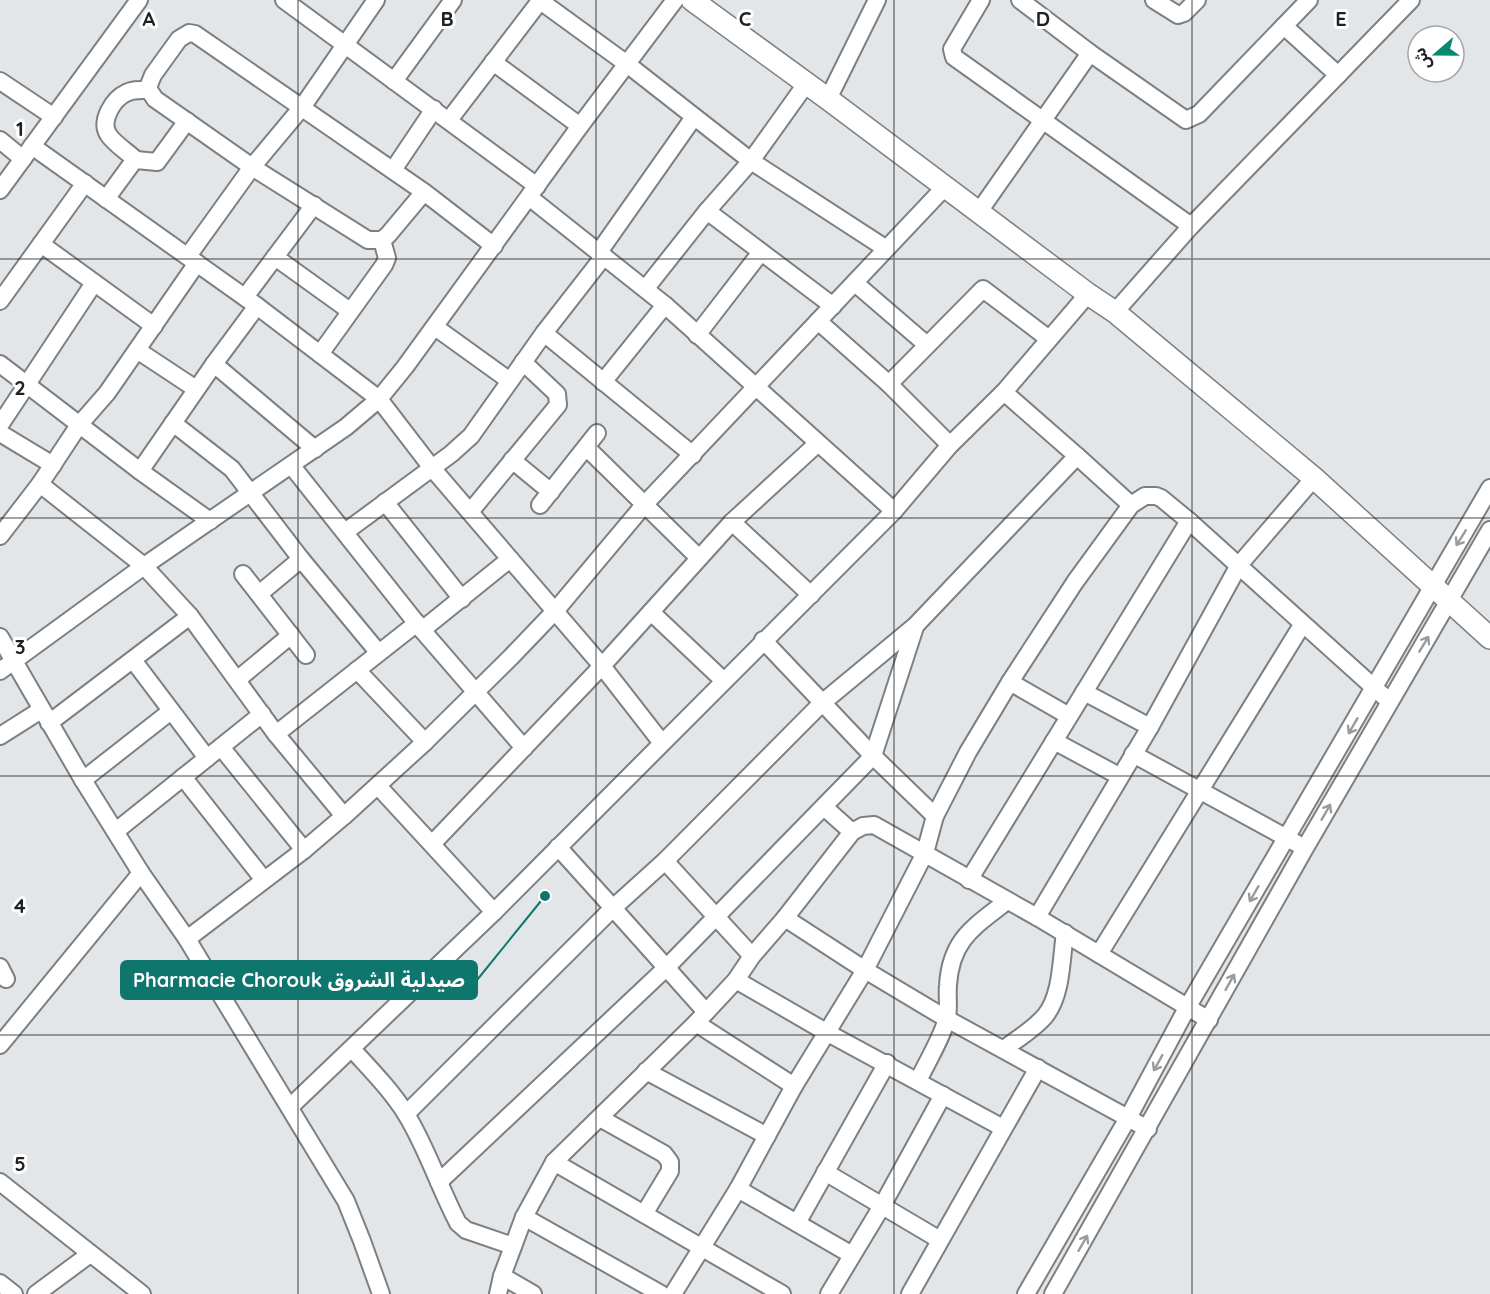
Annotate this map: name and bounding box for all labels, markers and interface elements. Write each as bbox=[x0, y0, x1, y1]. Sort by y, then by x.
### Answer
text: A bbox=[143, 6, 156, 31]
text: B bbox=[440, 6, 454, 31]
text: C bbox=[739, 6, 752, 31]
text: D bbox=[1036, 6, 1050, 31]
text: E bbox=[1335, 6, 1347, 31]
north arrow bbox=[1406, 24, 1466, 84]
text: ش bbox=[1409, 45, 1435, 73]
text: 1 bbox=[16, 116, 24, 141]
text: 2 bbox=[14, 375, 26, 400]
one-way arrow bbox=[1454, 529, 1466, 546]
text: 3 bbox=[15, 634, 25, 659]
one-way arrow bbox=[1418, 636, 1430, 653]
one-way arrow bbox=[1347, 716, 1358, 734]
one-way arrow bbox=[1320, 804, 1332, 821]
one-way arrow bbox=[1248, 885, 1260, 902]
text: 4 bbox=[14, 893, 26, 918]
callout: Pharmacie Chorouk صيدلية الشروق bbox=[121, 961, 477, 999]
text: Pharmacie Chorouk صيدلية الشروق bbox=[133, 967, 465, 992]
one-way arrow bbox=[1224, 974, 1236, 991]
one-way arrow bbox=[1152, 1054, 1164, 1071]
text: 5 bbox=[14, 1151, 26, 1176]
one-way arrow bbox=[1077, 1235, 1089, 1252]

